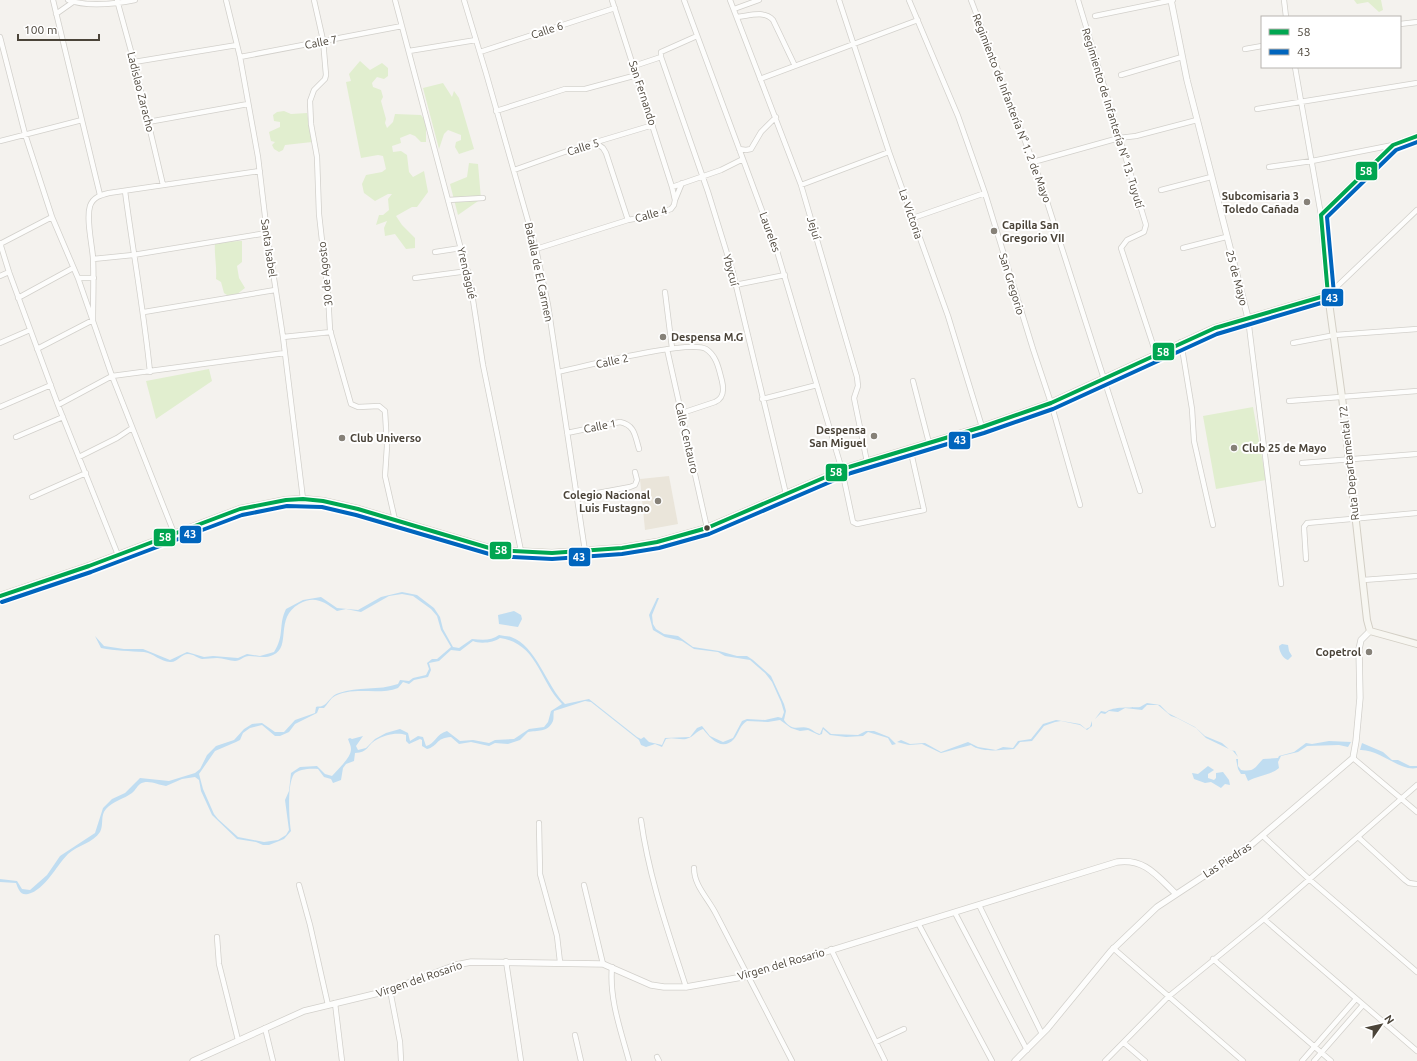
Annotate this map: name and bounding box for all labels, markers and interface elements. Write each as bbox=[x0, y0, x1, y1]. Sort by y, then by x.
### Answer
street label: Regimiento de Infantería N° 1. 2 de Mayo bbox=[970, 12, 1054, 204]
scale bar bbox=[18, 16, 99, 42]
legend bbox=[1261, 16, 1401, 68]
street label: Calle 6 bbox=[529, 19, 565, 41]
text: 100 m bbox=[24, 23, 57, 36]
text: 58 bbox=[1297, 25, 1311, 38]
street label: Regimiento de Infantería N° 13. Tuyutí bbox=[1080, 27, 1146, 210]
street label: Calle 7 bbox=[304, 33, 338, 51]
text: 43 bbox=[1297, 45, 1311, 58]
street label: Ladislao Zaracho bbox=[125, 51, 157, 133]
street label: San Fernando bbox=[627, 59, 659, 127]
street label: Calle 5 bbox=[565, 136, 601, 158]
line badge: 58 bbox=[1355, 161, 1378, 181]
text: 58 bbox=[1360, 165, 1372, 177]
street label: La Victoria bbox=[897, 187, 925, 241]
place label: Subcomisaria 3 Toledo Cañada bbox=[1222, 190, 1299, 215]
marker: Subcomisaria 3 Toledo Cañada bbox=[1302, 197, 1312, 207]
street label: Calle 4 bbox=[634, 204, 668, 224]
street label: Laureles bbox=[757, 210, 783, 254]
street label: Jejuí bbox=[805, 215, 823, 241]
street label: Santa Isabel bbox=[259, 218, 279, 278]
place label: Capilla San Gregorio VII bbox=[1002, 219, 1065, 244]
street label: Batalla de El Carmen bbox=[523, 221, 555, 323]
marker: Capilla San Gregorio VII bbox=[989, 226, 999, 236]
street label: 30 de Agosto bbox=[316, 241, 334, 307]
street label: Yrendagüé bbox=[455, 246, 479, 300]
street label: 25 de Mayo bbox=[1224, 249, 1250, 307]
street label: San Gregorio bbox=[997, 252, 1027, 316]
street label: Ybycuí bbox=[721, 253, 741, 287]
line badge: 43 bbox=[1321, 288, 1344, 307]
text: 43 bbox=[1326, 292, 1338, 304]
place label: Despensa M.G bbox=[671, 331, 743, 343]
marker: Despensa M.G bbox=[658, 332, 668, 342]
line badge: 58 bbox=[1152, 342, 1175, 361]
text: 58 bbox=[1157, 346, 1169, 358]
street label: Calle 2 bbox=[595, 352, 629, 370]
street label: Calle Centauro bbox=[673, 401, 701, 475]
street label: Ruta Departamental 72 bbox=[1337, 405, 1361, 521]
street label: Calle 1 bbox=[583, 417, 617, 435]
place label: Despensa San Miguel bbox=[809, 424, 867, 449]
marker: Despensa San Miguel bbox=[869, 431, 879, 441]
line badge: 43 bbox=[948, 431, 971, 450]
place label: Club Universo bbox=[350, 432, 422, 444]
marker: Club Universo bbox=[337, 433, 347, 443]
text: 43 bbox=[954, 434, 966, 446]
place label: Club 25 de Mayo bbox=[1242, 442, 1327, 454]
marker: Club 25 de Mayo bbox=[1229, 443, 1239, 453]
line badge: 58 bbox=[825, 463, 848, 482]
text: 58 bbox=[830, 466, 842, 478]
place label: Colegio Nacional Luis Fustagno bbox=[563, 489, 651, 514]
marker: Colegio Nacional Luis Fustagno bbox=[653, 496, 663, 506]
unlabelled marker bbox=[702, 523, 712, 533]
line badge: 43 bbox=[179, 525, 202, 544]
line badge: 58 bbox=[153, 528, 176, 547]
text: 43 bbox=[184, 528, 196, 540]
text: 58 bbox=[159, 531, 171, 543]
line badge: 58 bbox=[489, 541, 512, 560]
text: 58 bbox=[495, 544, 507, 556]
line badge: 43 bbox=[568, 547, 591, 567]
text: 43 bbox=[573, 551, 585, 563]
place label: Copetrol bbox=[1315, 646, 1362, 658]
marker: Copetrol bbox=[1364, 647, 1374, 657]
street label: Las Piedras bbox=[1201, 840, 1253, 880]
street label: Virgen del Rosario bbox=[736, 946, 826, 982]
street label: Virgen del Rosario bbox=[374, 959, 464, 999]
north arrow bbox=[1361, 1005, 1401, 1045]
text: N bbox=[1382, 1013, 1397, 1026]

